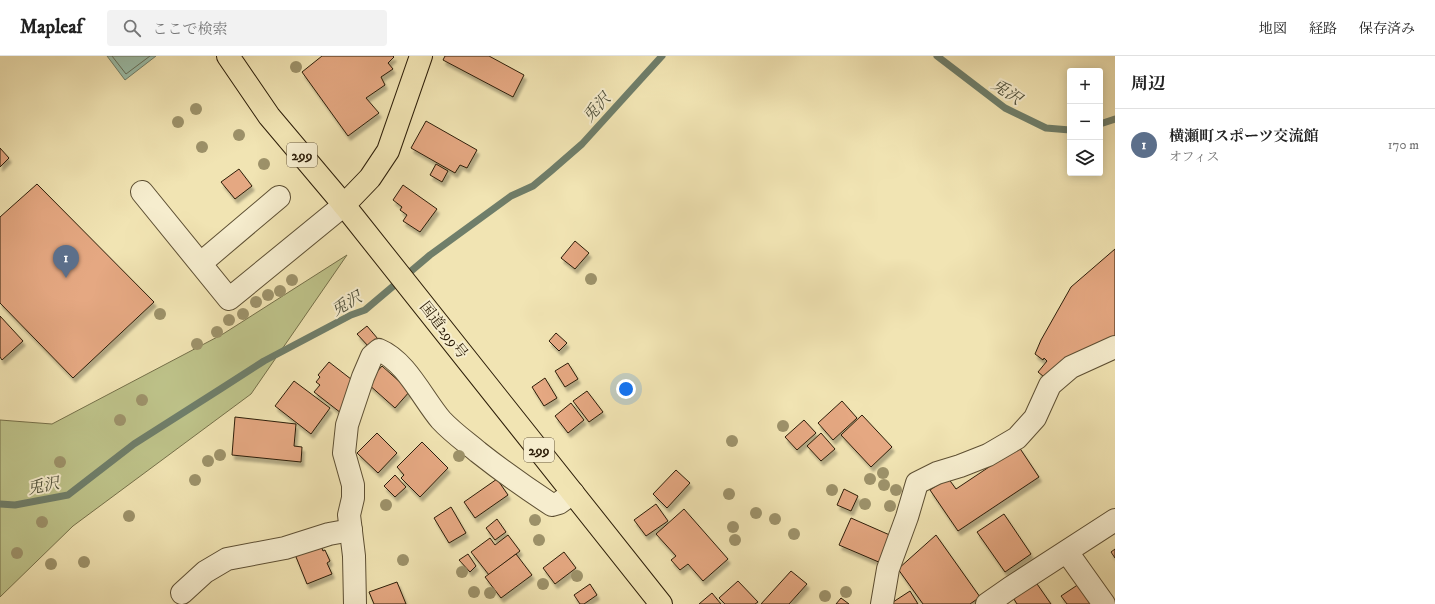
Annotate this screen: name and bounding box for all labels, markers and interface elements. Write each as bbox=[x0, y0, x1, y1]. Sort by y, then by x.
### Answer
search box bbox=[107, 10, 387, 46]
text: Mapleaf bbox=[20, 16, 83, 39]
icon: search bbox=[121, 17, 143, 39]
text: ここで検索 bbox=[153, 20, 228, 39]
text: 地図 bbox=[1259, 20, 1287, 38]
text: 経路 bbox=[1309, 20, 1337, 38]
text: 保存済み bbox=[1359, 20, 1415, 38]
map controls bbox=[1067, 68, 1103, 176]
button: + bbox=[1067, 68, 1103, 104]
text: 周辺 bbox=[1131, 73, 1165, 95]
water label: 兎沢 bbox=[988, 75, 1027, 110]
water label: 兎沢 bbox=[579, 88, 616, 126]
button: − bbox=[1067, 104, 1103, 140]
text: 横瀬町スポーツ交流館 bbox=[1169, 127, 1318, 146]
text: 1 bbox=[1142, 137, 1146, 153]
text: 170 m bbox=[1388, 137, 1419, 153]
button: layers bbox=[1067, 140, 1103, 176]
road number: 299 bbox=[287, 143, 317, 167]
text: オフィス bbox=[1169, 149, 1220, 165]
pin: 1 bbox=[53, 245, 79, 278]
water label: 兎沢 bbox=[328, 286, 367, 321]
street label: 国道299号 bbox=[415, 298, 472, 363]
your location bbox=[616, 379, 636, 399]
road number: 299 bbox=[524, 438, 554, 462]
water label: 兎沢 bbox=[26, 473, 63, 499]

